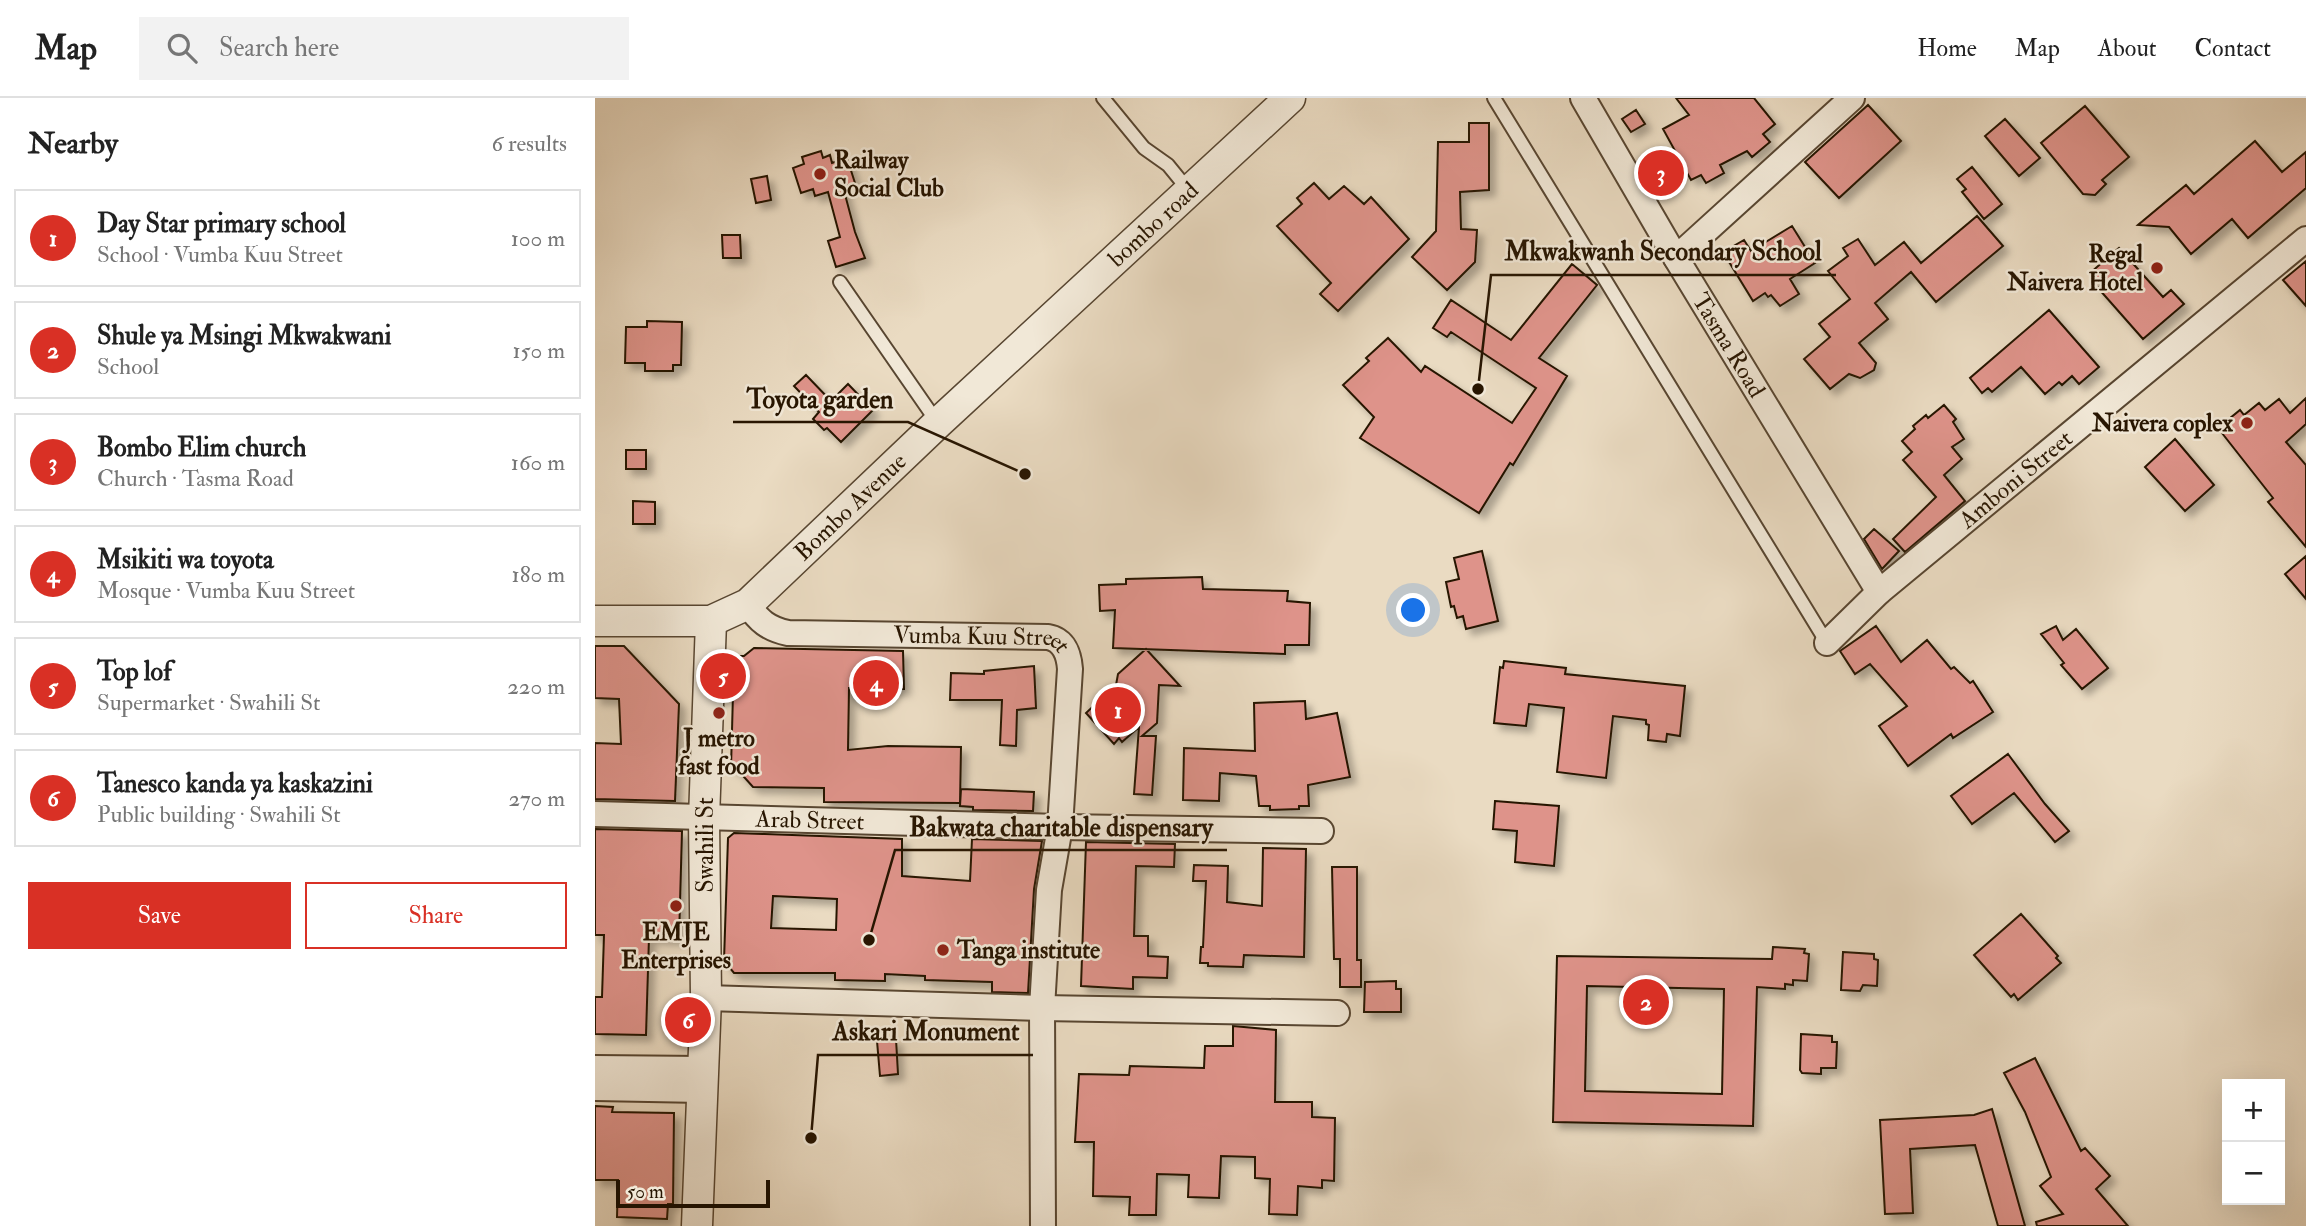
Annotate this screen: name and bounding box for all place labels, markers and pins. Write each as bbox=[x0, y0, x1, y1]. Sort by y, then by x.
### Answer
place label: Railway Social Club bbox=[834, 145, 944, 204]
pin: 3 bbox=[1638, 147, 1684, 199]
marker: Railway Social Club bbox=[812, 166, 828, 182]
callout: Mkwakwanh Secondary School bbox=[1491, 228, 1836, 275]
place label: Regal Naivera Hotel bbox=[2006, 239, 2144, 298]
marker: Regal Naivera Hotel bbox=[2149, 260, 2165, 276]
callout: Toyota garden bbox=[733, 375, 908, 422]
place label: Naivera coplex bbox=[2091, 408, 2233, 439]
marker: Naivera coplex bbox=[2239, 415, 2255, 431]
pin: 5 bbox=[700, 650, 746, 702]
pin: 4 bbox=[853, 657, 899, 709]
pin: 1 bbox=[1095, 684, 1141, 736]
marker: J metro fast food bbox=[711, 705, 727, 721]
place label: J metro fast food bbox=[678, 723, 760, 782]
callout: Bakwata charitable dispensary bbox=[895, 803, 1227, 850]
marker: EMJE Enterprises bbox=[668, 898, 684, 914]
place label: EMJE Enterprises bbox=[621, 917, 731, 976]
place label: Tanga institute bbox=[956, 935, 1100, 966]
marker: Tanga institute bbox=[935, 942, 951, 958]
pin: 2 bbox=[1623, 976, 1669, 1028]
pin: 6 bbox=[665, 994, 711, 1046]
callout: Askari Monument bbox=[818, 1008, 1033, 1055]

